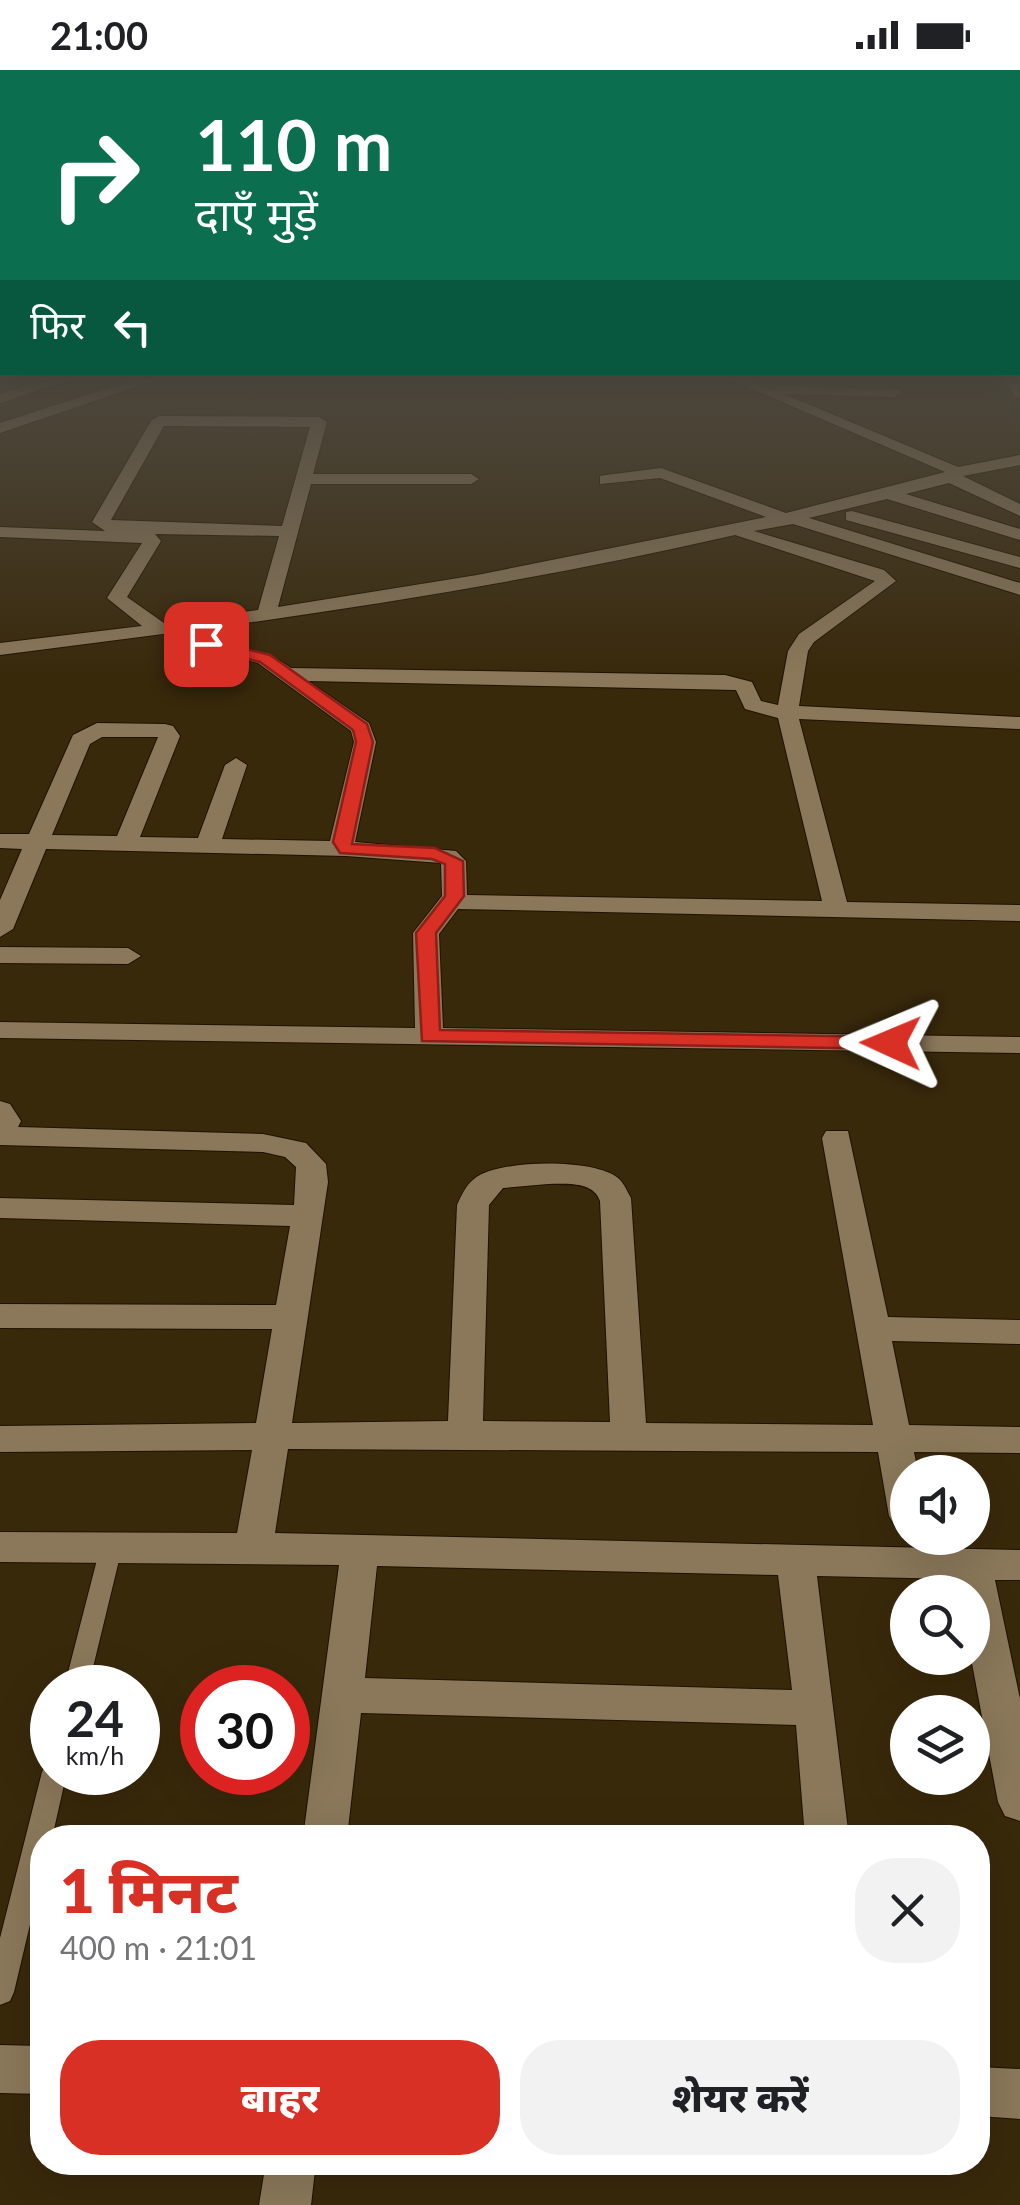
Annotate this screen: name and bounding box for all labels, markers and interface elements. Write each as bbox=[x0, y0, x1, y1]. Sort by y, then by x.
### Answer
text: 21:00 bbox=[50, 12, 148, 58]
text: 110 m bbox=[195, 102, 392, 186]
icon: right bbox=[30, 110, 160, 240]
text: दाएँ मुड़ें bbox=[195, 187, 318, 241]
icon: left bbox=[105, 300, 160, 355]
text: फिर bbox=[30, 301, 85, 347]
pin bbox=[164, 602, 249, 687]
icon: arrive bbox=[179, 617, 234, 672]
position arrow bbox=[839, 991, 943, 1095]
map controls bbox=[890, 1455, 990, 1795]
button: sound bbox=[890, 1455, 990, 1555]
button: search bbox=[890, 1575, 990, 1675]
speed limit sign: 30 bbox=[180, 1665, 310, 1795]
text: 24 bbox=[66, 1688, 124, 1748]
button: layers bbox=[890, 1695, 990, 1795]
text: km/h bbox=[66, 1740, 124, 1770]
text: 1 मिनट bbox=[60, 1854, 238, 1926]
button: close bbox=[855, 1858, 960, 1963]
text: 400 m · 21:01 bbox=[60, 1928, 257, 1967]
button: बाहर bbox=[60, 2040, 500, 2155]
button: शेयर करें bbox=[520, 2040, 960, 2155]

